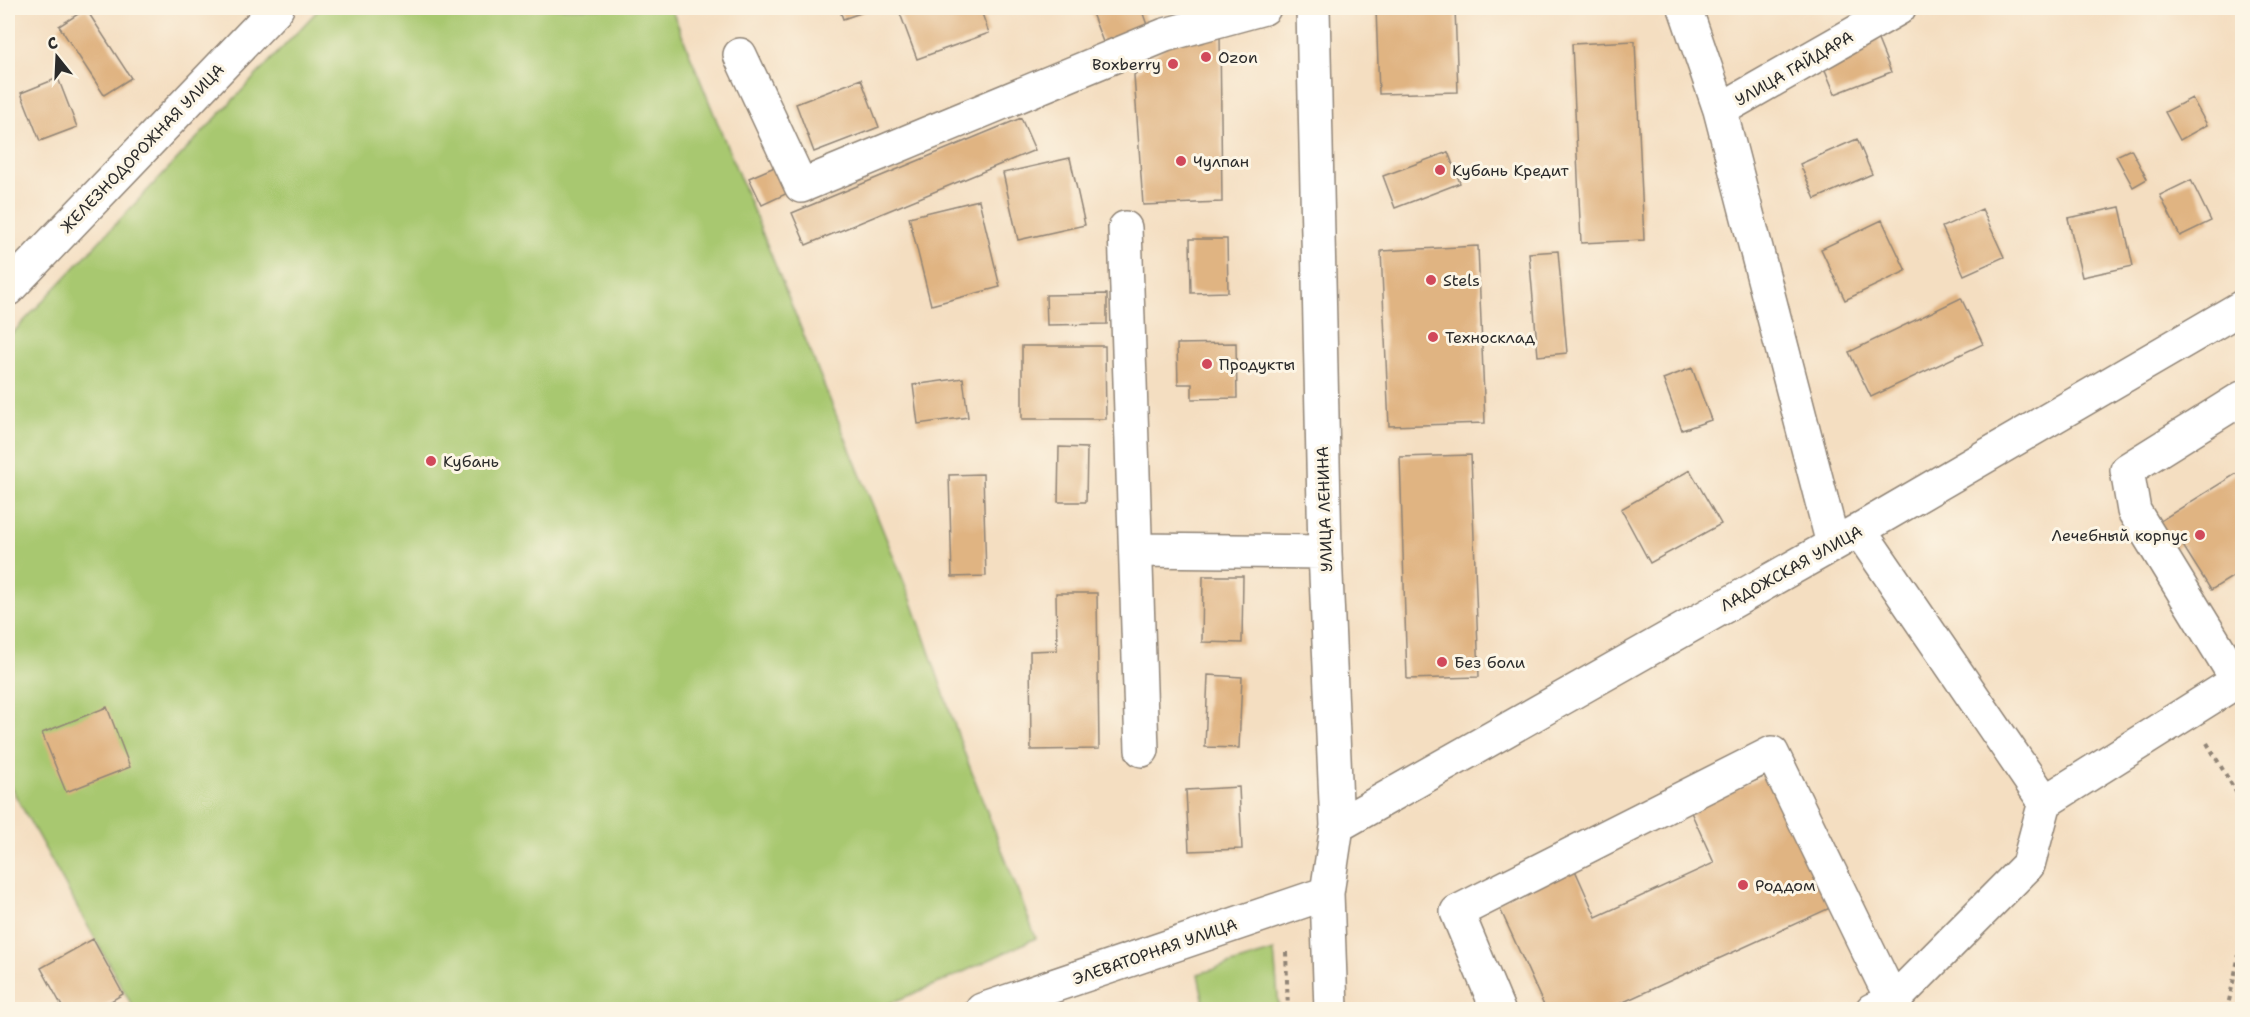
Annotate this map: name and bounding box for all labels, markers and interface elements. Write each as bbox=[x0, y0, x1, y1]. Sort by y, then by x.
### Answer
street label: УЛИЦА ГАЙДАРА bbox=[1731, 26, 1857, 111]
north arrow bbox=[27, 27, 87, 87]
text: С bbox=[45, 32, 61, 55]
place label: Ozon bbox=[1218, 47, 1258, 68]
marker: Ozon bbox=[1199, 50, 1213, 64]
place label: Boxberry bbox=[1092, 54, 1161, 75]
marker: Boxberry bbox=[1166, 57, 1180, 71]
street label: ЖЕЛЕЗНОДОРОЖНАЯ УЛИЦА bbox=[56, 59, 229, 237]
place label: Чулпан bbox=[1193, 151, 1249, 172]
marker: Чулпан bbox=[1174, 154, 1188, 168]
place label: Кубань Кредит bbox=[1452, 160, 1570, 181]
marker: Кубань Кредит bbox=[1433, 163, 1447, 177]
place label: Stels bbox=[1443, 270, 1480, 291]
marker: Stels bbox=[1424, 273, 1438, 287]
place label: Техносклад bbox=[1445, 327, 1535, 348]
marker: Техносклад bbox=[1426, 330, 1440, 344]
place label: Продукты bbox=[1219, 354, 1295, 375]
marker: Продукты bbox=[1200, 357, 1214, 371]
street label: УЛИЦА ЛЕНИНА bbox=[1312, 446, 1337, 572]
place label: Кубань bbox=[443, 451, 499, 472]
marker: Кубань bbox=[424, 454, 438, 468]
street label: ЛАДОЖСКАЯ УЛИЦА bbox=[1716, 521, 1866, 616]
place label: Лечебный корпус bbox=[2051, 525, 2188, 546]
marker: Лечебный корпус bbox=[2193, 528, 2207, 542]
place label: Без боли bbox=[1454, 652, 1525, 673]
marker: Без боли bbox=[1435, 655, 1449, 669]
place label: Роддом bbox=[1755, 875, 1815, 896]
marker: Роддом bbox=[1736, 878, 1750, 892]
street label: ЭЛЕВАТОРНАЯ УЛИЦА bbox=[1070, 914, 1240, 989]

